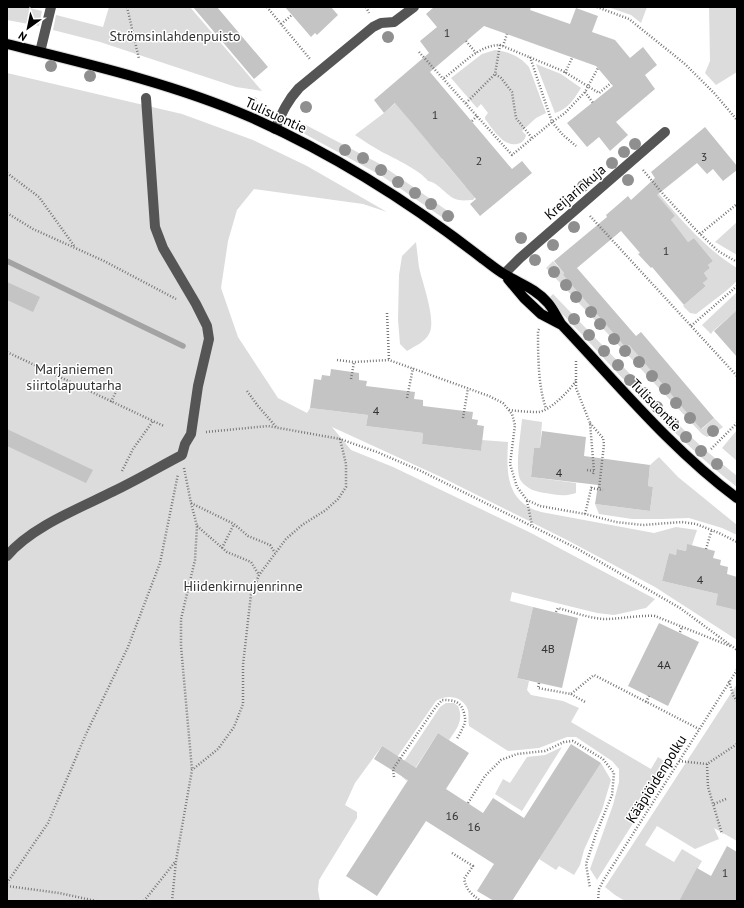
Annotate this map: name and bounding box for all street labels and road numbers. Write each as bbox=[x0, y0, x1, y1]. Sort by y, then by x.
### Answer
street label: Tulisuontie bbox=[242, 93, 310, 137]
street label: Kreijarinkuja bbox=[541, 160, 609, 224]
street label: Tulisuontie bbox=[627, 375, 685, 435]
street label: Kääpiöidenpolku bbox=[622, 732, 690, 826]

